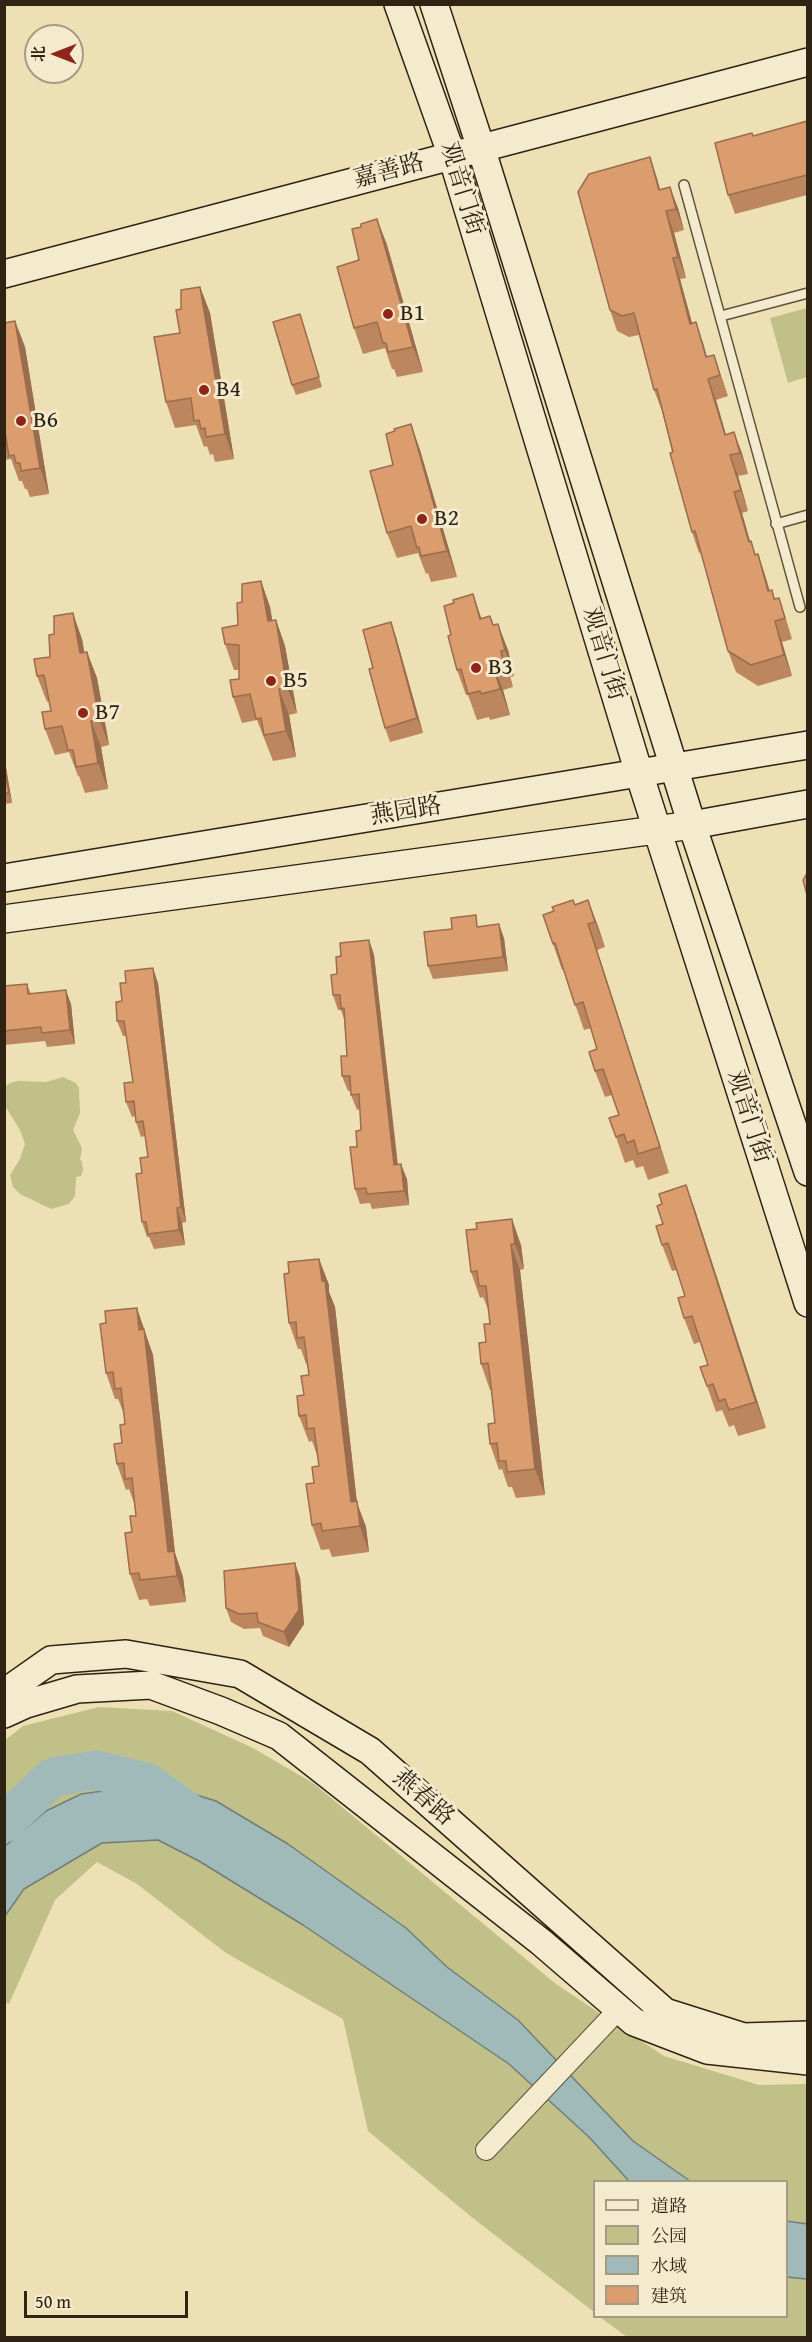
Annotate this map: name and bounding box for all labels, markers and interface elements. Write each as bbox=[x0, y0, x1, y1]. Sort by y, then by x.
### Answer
north arrow bbox=[24, 24, 84, 84]
text: 北 bbox=[26, 46, 50, 62]
street label: 观音门街 bbox=[433, 139, 489, 239]
street label: 嘉善路 bbox=[350, 149, 428, 195]
place label: B1 bbox=[400, 300, 425, 328]
marker: B1 bbox=[381, 307, 395, 321]
place label: B4 bbox=[216, 376, 241, 404]
marker: B4 bbox=[197, 383, 211, 397]
place label: B6 bbox=[33, 407, 58, 435]
marker: B6 bbox=[14, 414, 28, 428]
place label: B2 bbox=[434, 505, 459, 533]
marker: B2 bbox=[415, 512, 429, 526]
street label: 观音门街 bbox=[575, 604, 631, 704]
place label: B3 bbox=[488, 654, 513, 682]
marker: B3 bbox=[469, 661, 483, 675]
place label: B5 bbox=[283, 667, 308, 695]
marker: B5 bbox=[264, 674, 278, 688]
place label: B7 bbox=[95, 699, 120, 727]
marker: B7 bbox=[76, 706, 90, 720]
street label: 燕园路 bbox=[368, 792, 444, 832]
street label: 观音门街 bbox=[719, 1067, 777, 1167]
street label: 燕春路 bbox=[386, 1764, 460, 1832]
legend bbox=[593, 2180, 788, 2318]
text: 道路 bbox=[651, 2192, 687, 2219]
text: 公园 bbox=[651, 2222, 687, 2249]
text: 水域 bbox=[651, 2252, 687, 2279]
scale bar bbox=[27, 2279, 190, 2317]
text: 建筑 bbox=[651, 2282, 687, 2309]
text: 50 m bbox=[35, 2288, 71, 2315]

